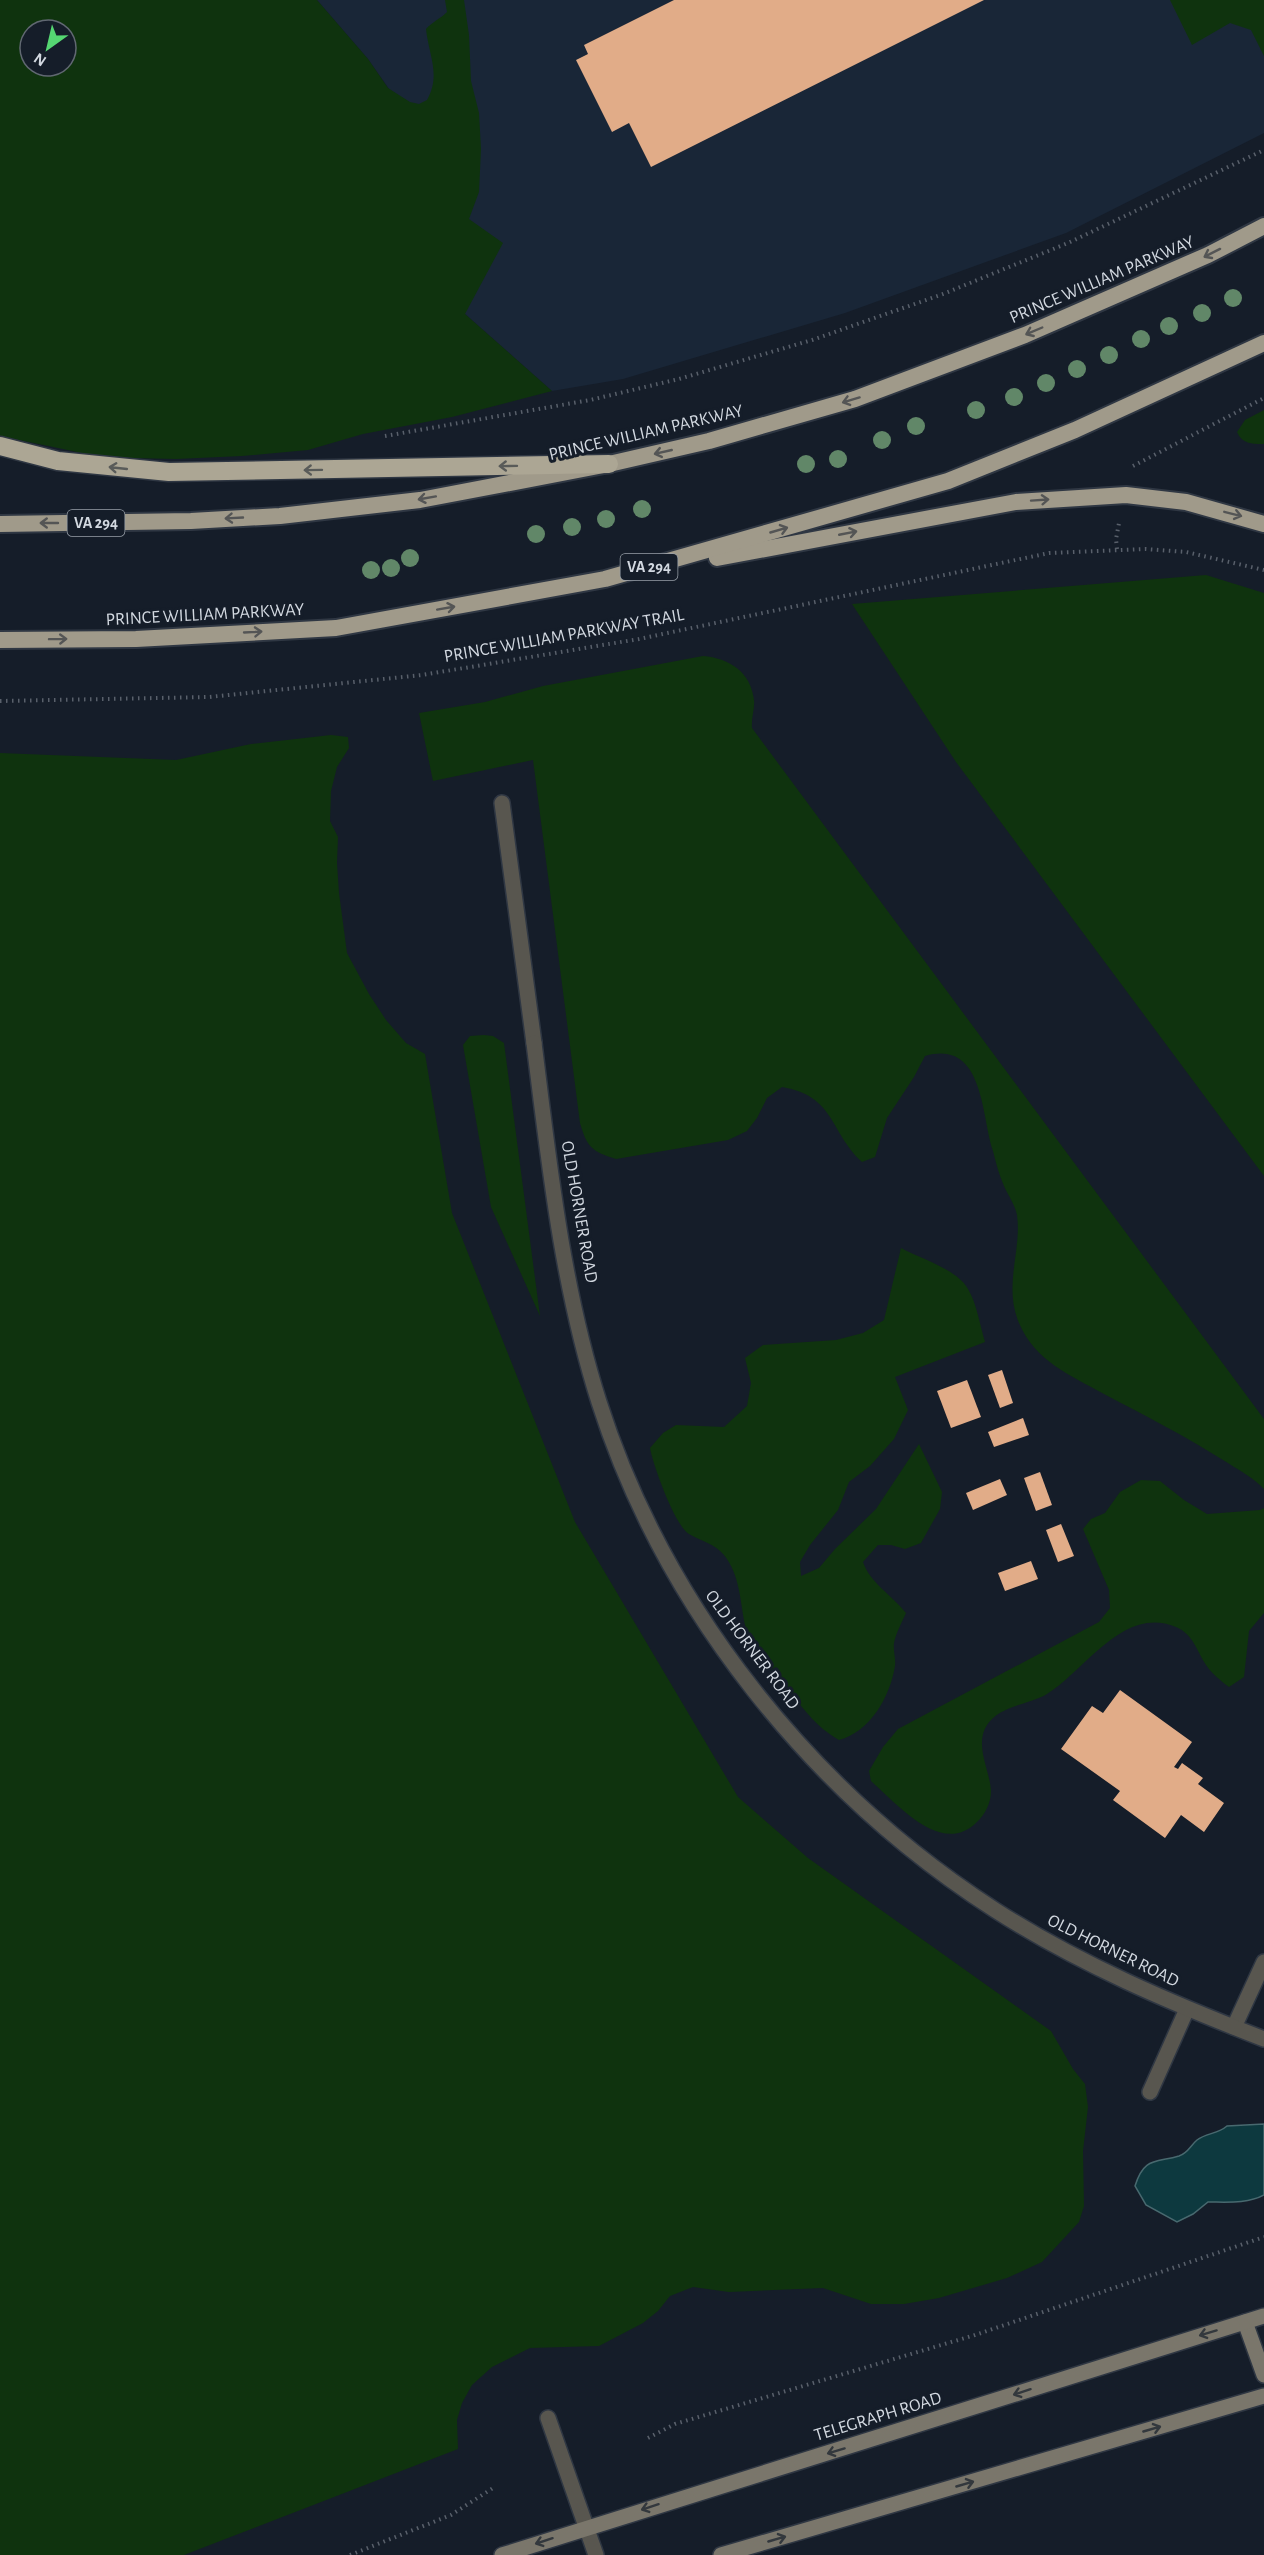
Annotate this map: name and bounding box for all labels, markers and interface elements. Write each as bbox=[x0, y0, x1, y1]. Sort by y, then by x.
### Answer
north arrow bbox=[18, 18, 78, 78]
text: N bbox=[31, 50, 49, 69]
street label: PRINCE WILLIAM PARKWAY bbox=[1007, 233, 1197, 327]
one-way arrow bbox=[1204, 247, 1221, 259]
one-way arrow bbox=[1025, 326, 1043, 337]
one-way arrow bbox=[842, 395, 861, 406]
street label: PRINCE WILLIAM PARKWAY bbox=[547, 402, 745, 464]
one-way arrow bbox=[654, 447, 673, 458]
one-way arrow bbox=[499, 460, 519, 472]
one-way arrow bbox=[109, 462, 129, 473]
one-way arrow bbox=[304, 464, 324, 475]
one-way arrow bbox=[418, 493, 438, 504]
one-way arrow bbox=[1029, 494, 1049, 505]
one-way arrow bbox=[1223, 509, 1242, 521]
road number: VA 294 bbox=[68, 510, 124, 536]
one-way arrow bbox=[224, 513, 244, 524]
one-way arrow bbox=[39, 517, 59, 529]
one-way arrow bbox=[769, 524, 788, 536]
one-way arrow bbox=[837, 527, 857, 538]
road number: VA 294 bbox=[620, 554, 678, 580]
street label: PRINCE WILLIAM PARKWAY bbox=[105, 601, 305, 629]
one-way arrow bbox=[436, 602, 456, 613]
street label: PRINCE WILLIAM PARKWAY TRAIL bbox=[443, 606, 686, 666]
one-way arrow bbox=[243, 627, 263, 638]
one-way arrow bbox=[48, 633, 68, 645]
street label: OLD HORNER ROAD bbox=[558, 1140, 600, 1284]
street label: OLD HORNER ROAD bbox=[702, 1587, 802, 1713]
street label: OLD HORNER ROAD bbox=[1044, 1911, 1182, 1991]
one-way arrow bbox=[1199, 2328, 1218, 2339]
one-way arrow bbox=[1013, 2387, 1032, 2398]
street label: TELEGRAPH ROAD bbox=[812, 2389, 944, 2445]
one-way arrow bbox=[1142, 2423, 1161, 2434]
one-way arrow bbox=[827, 2446, 846, 2457]
one-way arrow bbox=[955, 2478, 974, 2489]
one-way arrow bbox=[641, 2502, 660, 2513]
one-way arrow bbox=[768, 2533, 787, 2544]
one-way arrow bbox=[535, 2536, 554, 2547]

